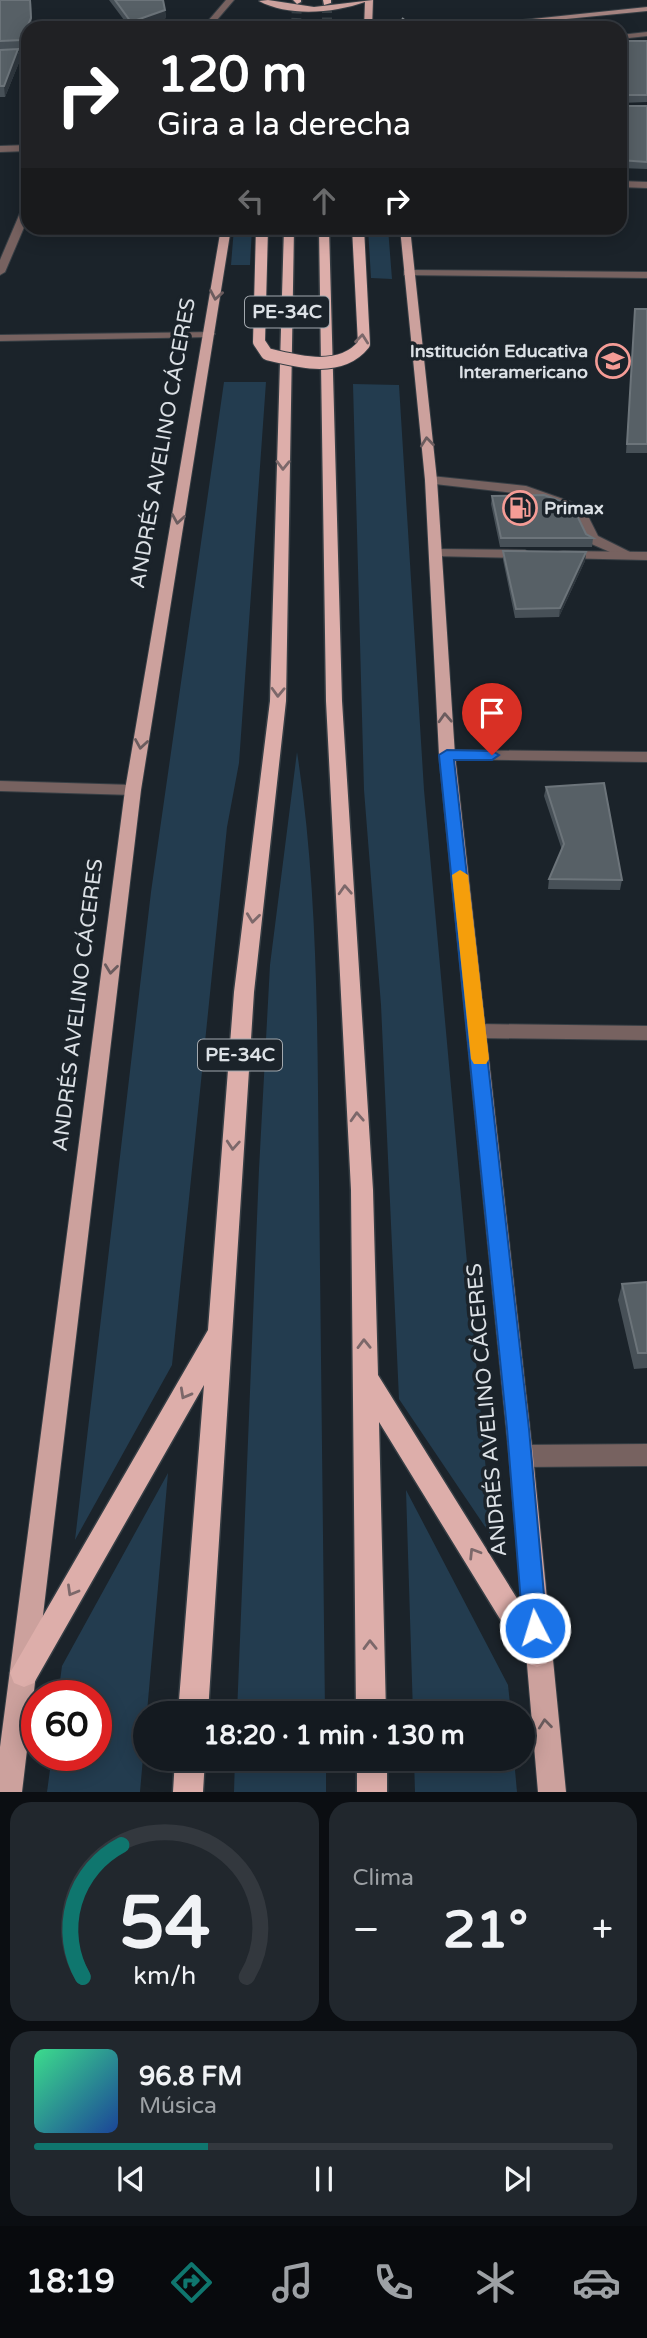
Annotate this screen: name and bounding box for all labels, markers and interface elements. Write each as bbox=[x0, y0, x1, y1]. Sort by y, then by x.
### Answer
text: 120 m bbox=[157, 46, 307, 105]
icon: right bbox=[42, 49, 133, 140]
text: Gira a la derecha bbox=[157, 106, 411, 144]
icon: left bbox=[232, 182, 270, 220]
icon: ahead bbox=[305, 182, 343, 220]
icon: right bbox=[378, 182, 416, 220]
one-way arrow bbox=[209, 289, 224, 301]
street label: ANDRÉS AVELINO CÁCERES bbox=[125, 296, 201, 590]
road number: PE-34C bbox=[245, 296, 329, 328]
one-way arrow bbox=[354, 333, 369, 344]
place label: Institución Educativa Interamericano bbox=[410, 340, 588, 383]
school or university icon: Institución Educativa Interamericano bbox=[594, 342, 632, 380]
one-way arrow bbox=[420, 436, 435, 447]
one-way arrow bbox=[276, 460, 291, 471]
fuel station icon: Primax bbox=[501, 489, 539, 527]
place label: Primax bbox=[544, 497, 604, 519]
one-way arrow bbox=[171, 513, 186, 525]
pin bbox=[462, 683, 522, 755]
one-way arrow bbox=[270, 687, 285, 698]
icon: arrive bbox=[473, 694, 511, 732]
one-way arrow bbox=[437, 712, 452, 723]
one-way arrow bbox=[134, 738, 149, 750]
street label: ANDRÉS AVELINO CÁCERES bbox=[48, 857, 108, 1153]
one-way arrow bbox=[338, 884, 353, 895]
one-way arrow bbox=[245, 913, 260, 924]
one-way arrow bbox=[103, 963, 118, 975]
road number: PE-34C bbox=[198, 1040, 282, 1070]
one-way arrow bbox=[350, 1111, 365, 1122]
one-way arrow bbox=[226, 1140, 241, 1151]
street label: ANDRÉS AVELINO CÁCERES bbox=[462, 1262, 512, 1558]
one-way arrow bbox=[356, 1338, 372, 1349]
one-way arrow bbox=[180, 1386, 193, 1399]
one-way arrow bbox=[470, 1548, 483, 1561]
one-way arrow bbox=[67, 1583, 80, 1596]
position arrow bbox=[498, 1591, 572, 1665]
one-way arrow bbox=[362, 1639, 377, 1650]
speed limit sign: 60 bbox=[21, 1680, 112, 1771]
one-way arrow bbox=[537, 1718, 552, 1730]
text: 18:20 · 1 min · 130 m bbox=[203, 1720, 465, 1751]
text: Clima bbox=[353, 1864, 414, 1892]
text: 54 bbox=[119, 1881, 210, 1969]
text: 21° bbox=[443, 1899, 528, 1962]
text: − bbox=[353, 1907, 380, 1953]
text: + bbox=[592, 1907, 613, 1953]
text: km/h bbox=[133, 1961, 196, 1991]
text: 96.8 FM bbox=[139, 2061, 242, 2092]
text: Música bbox=[139, 2092, 217, 2120]
icon: previous bbox=[112, 2160, 150, 2198]
icon: pause bbox=[305, 2160, 343, 2198]
icon: next bbox=[498, 2160, 536, 2198]
icon: directions bbox=[167, 2258, 216, 2307]
icon: music bbox=[268, 2258, 317, 2307]
icon: phone bbox=[369, 2258, 418, 2307]
icon: climate bbox=[471, 2258, 520, 2307]
icon: car bbox=[572, 2258, 621, 2307]
text: 18:19 bbox=[26, 2263, 115, 2301]

